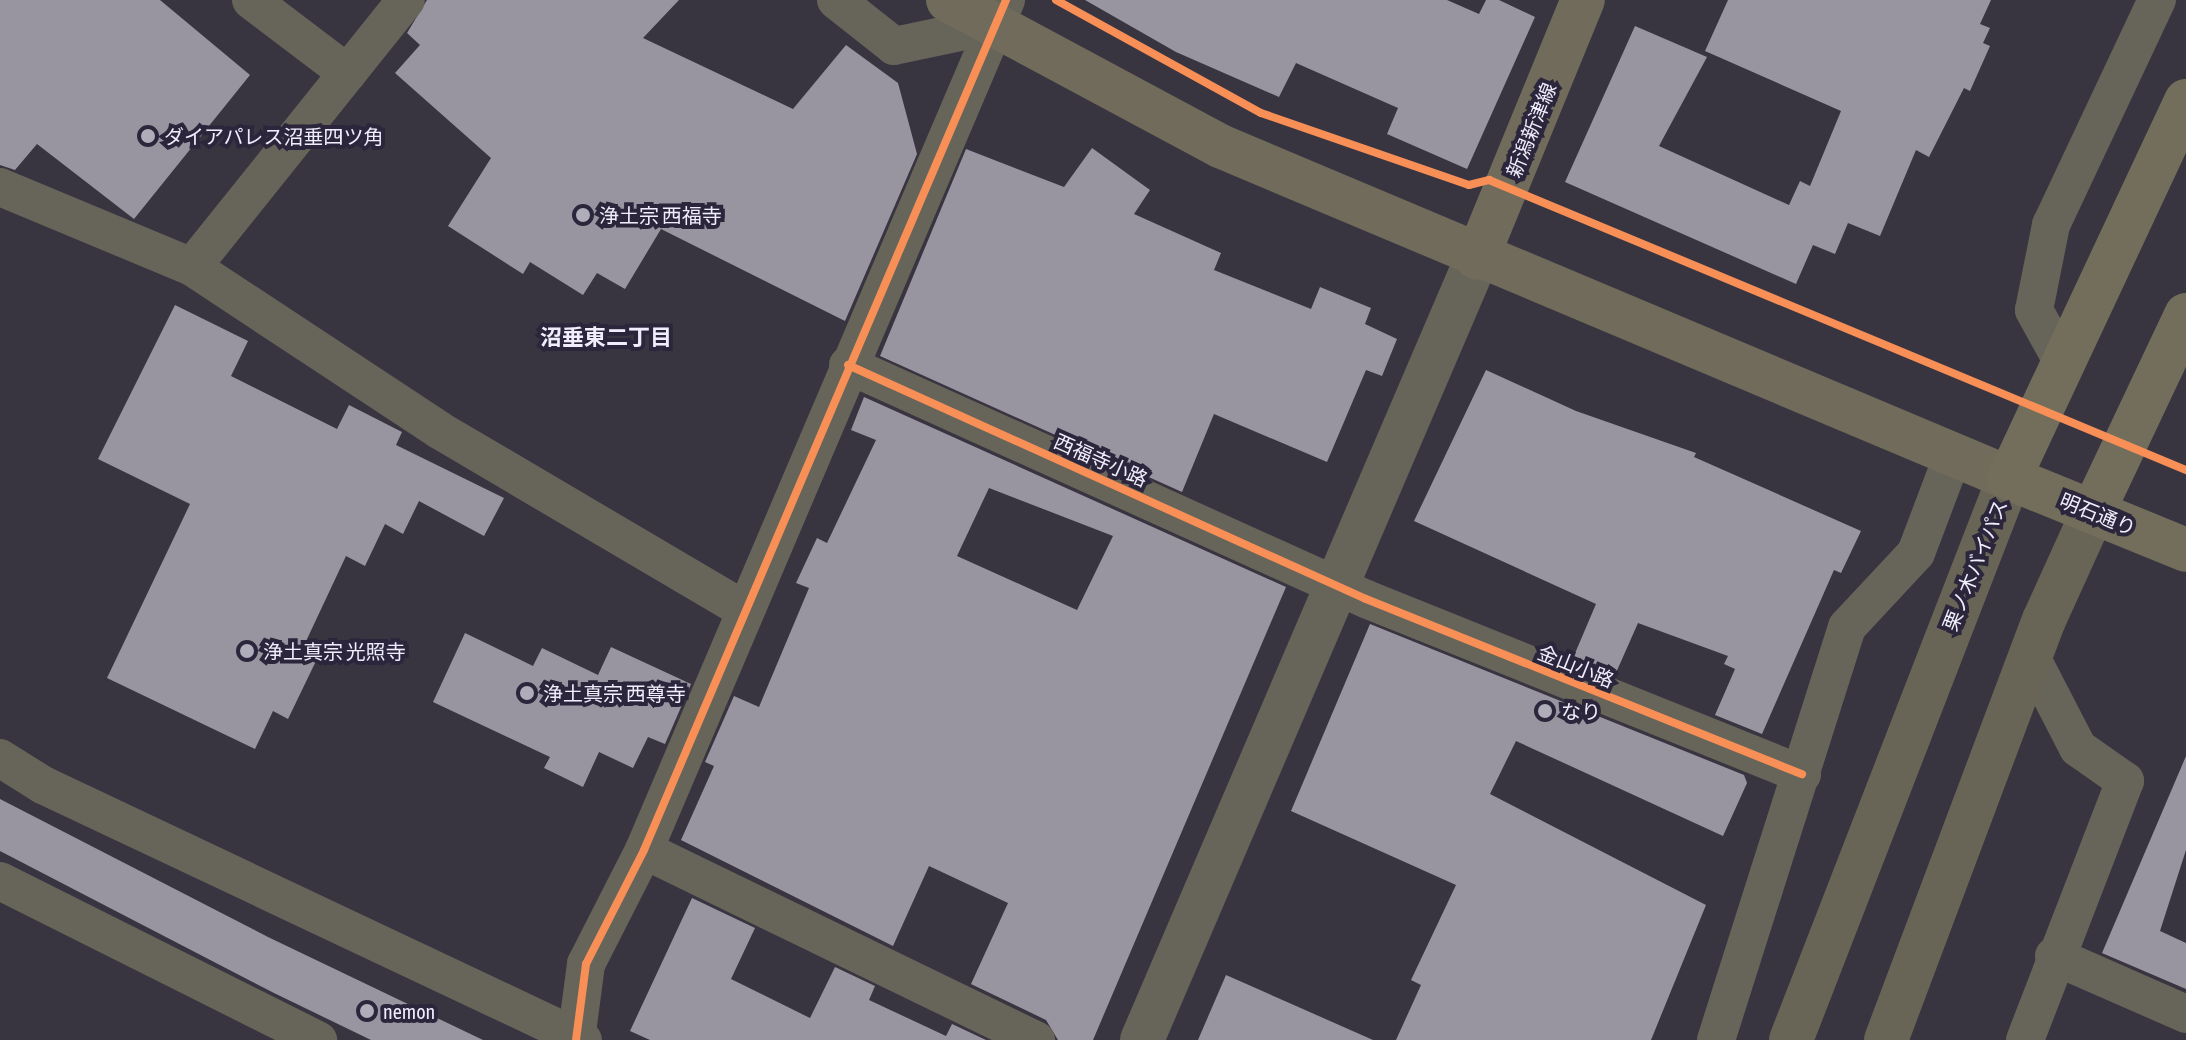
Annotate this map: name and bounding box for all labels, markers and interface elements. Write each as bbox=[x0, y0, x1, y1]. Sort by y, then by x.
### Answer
street label: 新潟新津線 bbox=[1501, 79, 1561, 181]
place label: ダイアパレス沼垂四ツ角 bbox=[164, 124, 384, 148]
marker: ダイアパレス沼垂四ツ角 bbox=[139, 127, 157, 145]
place label: 浄土宗 西福寺 bbox=[599, 203, 722, 227]
marker: 浄土宗 西福寺 bbox=[574, 206, 592, 224]
district label: 沼垂東二丁目 bbox=[540, 325, 672, 351]
street label: 西福寺小路 bbox=[1050, 429, 1152, 491]
street label: 明石通り bbox=[2056, 488, 2140, 540]
street label: 栗ノ木バイパス bbox=[1938, 496, 2012, 634]
place label: 浄土真宗 光照寺 bbox=[263, 639, 406, 663]
street label: 金山小路 bbox=[1534, 640, 1618, 692]
marker: 浄土真宗 光照寺 bbox=[238, 642, 256, 660]
place label: 浄土真宗 西尊寺 bbox=[543, 681, 686, 705]
marker: 浄土真宗 西尊寺 bbox=[518, 684, 536, 702]
place label: なり bbox=[1561, 699, 1601, 723]
marker: なり bbox=[1536, 702, 1554, 720]
place label: nemon bbox=[383, 999, 435, 1023]
marker: nemon bbox=[358, 1002, 376, 1020]

